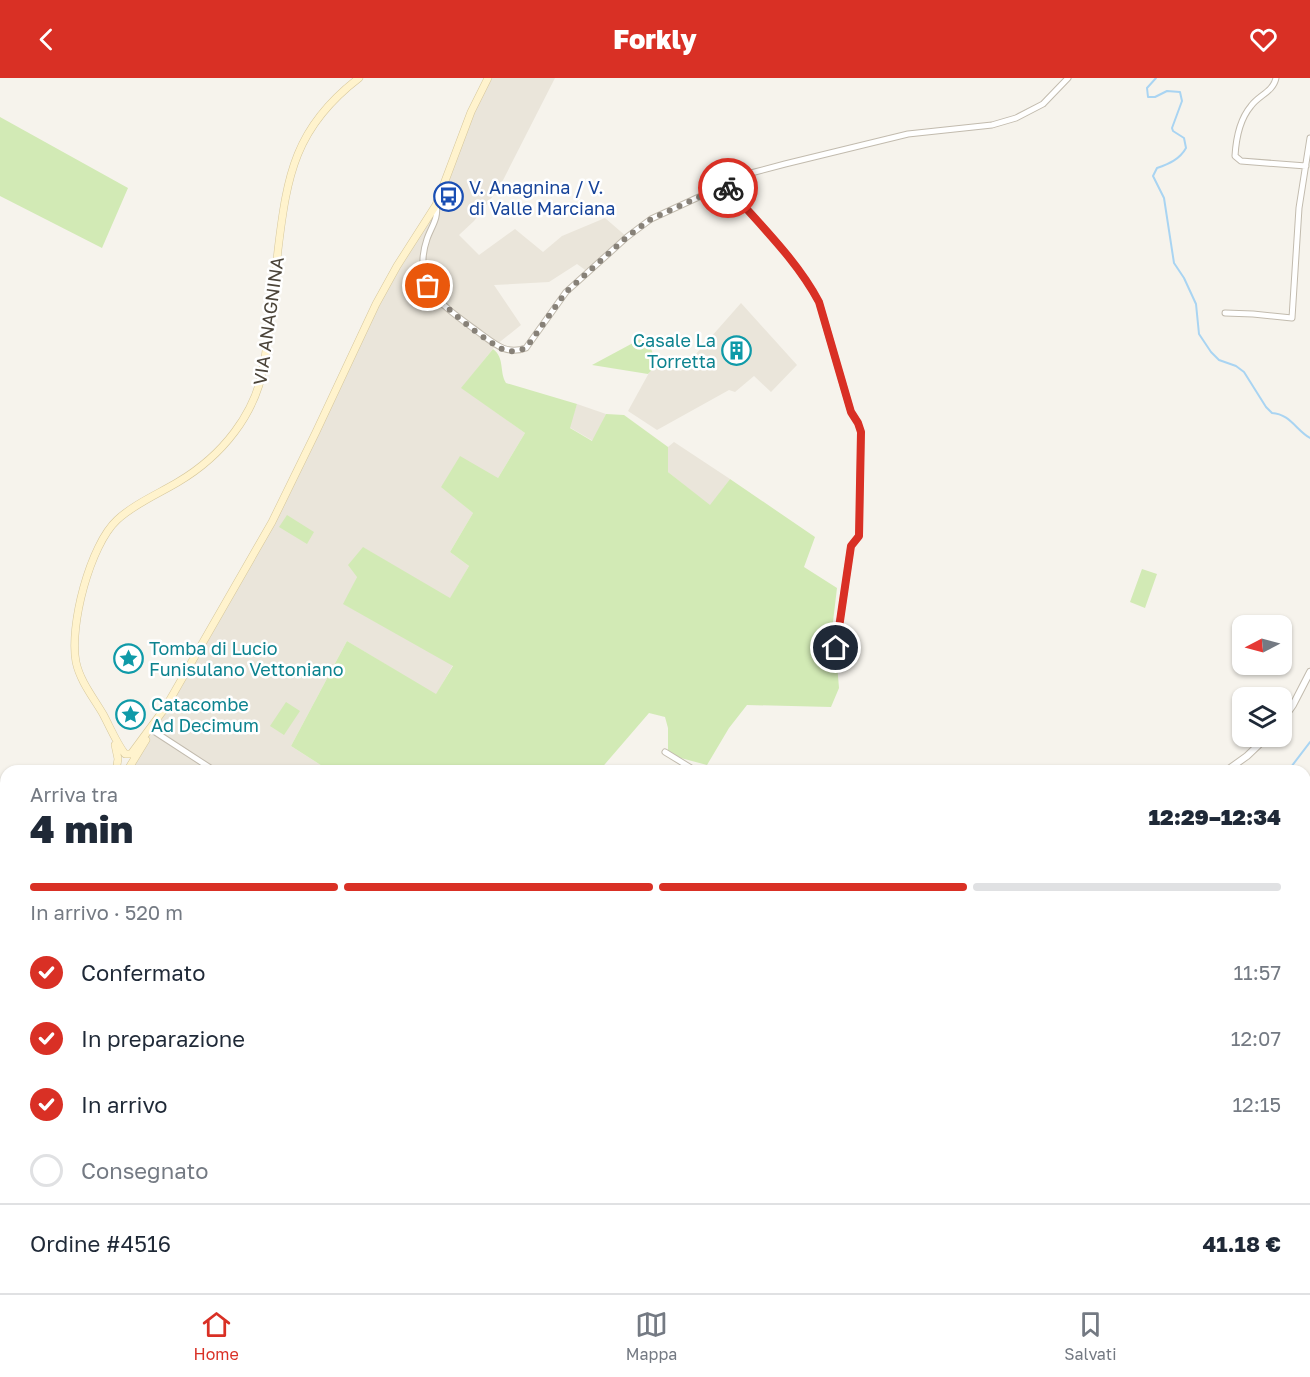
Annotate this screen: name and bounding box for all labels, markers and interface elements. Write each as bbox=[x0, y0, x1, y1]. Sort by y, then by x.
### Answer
icon: back bbox=[30, 23, 63, 56]
text: Forkly bbox=[613, 23, 697, 55]
icon: heart bbox=[1247, 23, 1280, 56]
courier bbox=[698, 158, 758, 218]
icon: bike bbox=[712, 172, 745, 205]
place label: V. Anagnina / V. di Valle Marciana bbox=[469, 176, 615, 219]
bus stop icon: V. Anagnina / V. di Valle Marciana bbox=[432, 181, 464, 213]
street label: VIA ANAGNINA bbox=[248, 255, 288, 387]
pin bbox=[402, 260, 453, 311]
icon: bag bbox=[411, 269, 444, 302]
place label: Casale La Torretta bbox=[633, 329, 716, 372]
building icon: Casale La Torretta bbox=[721, 334, 753, 366]
north arrow bbox=[1232, 615, 1292, 675]
map controls bbox=[1232, 615, 1292, 747]
pin bbox=[810, 622, 861, 673]
icon: home bbox=[819, 631, 852, 664]
place label: Tomba di Lucio Funisulano Vettoniano bbox=[149, 637, 344, 680]
place icon: Tomba di Lucio Funisulano Vettoniano bbox=[112, 642, 144, 674]
button: layers bbox=[1232, 687, 1292, 747]
place label: Catacombe Ad Decimum bbox=[151, 693, 259, 736]
place icon: Catacombe Ad Decimum bbox=[114, 698, 146, 730]
text: Arriva tra bbox=[30, 782, 118, 806]
text: 12:29–12:34 bbox=[1148, 803, 1281, 830]
text: 4 min bbox=[30, 805, 133, 852]
text: In arrivo · 520 m bbox=[30, 900, 183, 924]
icon: check bbox=[30, 956, 63, 989]
text: Confermato bbox=[81, 959, 206, 986]
text: 11:57 bbox=[1233, 960, 1281, 984]
icon: check bbox=[30, 1022, 63, 1055]
text: In preparazione bbox=[81, 1025, 245, 1052]
text: 12:07 bbox=[1231, 1026, 1281, 1050]
icon: check bbox=[30, 1088, 63, 1121]
text: In arrivo bbox=[81, 1091, 168, 1118]
text: 12:15 bbox=[1232, 1092, 1281, 1116]
text: Consegnato bbox=[81, 1157, 208, 1184]
text: Ordine #4516 bbox=[30, 1230, 171, 1257]
text: 41.18 € bbox=[1202, 1230, 1281, 1257]
tab: Home bbox=[194, 1308, 239, 1364]
tab: Mappa bbox=[626, 1308, 677, 1364]
tab: Salvati bbox=[1064, 1308, 1116, 1364]

